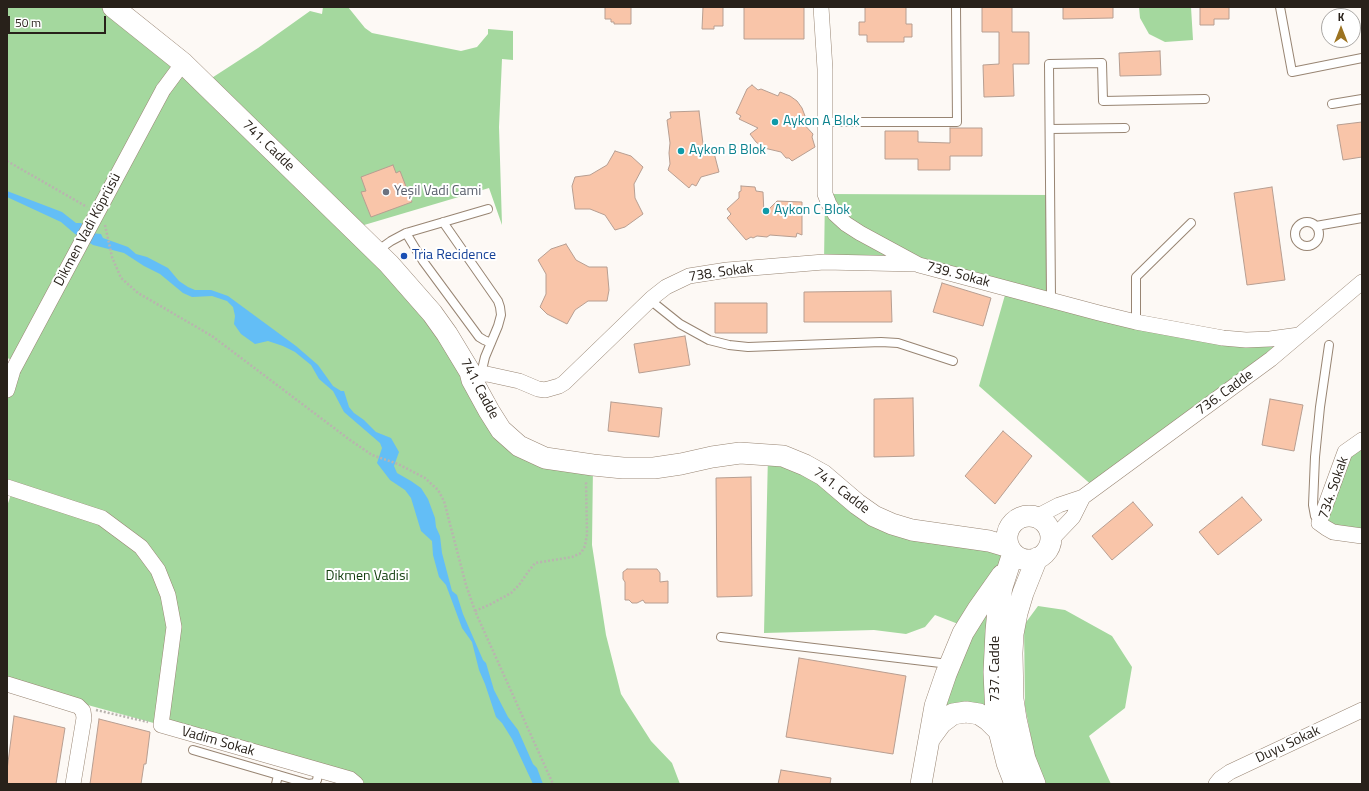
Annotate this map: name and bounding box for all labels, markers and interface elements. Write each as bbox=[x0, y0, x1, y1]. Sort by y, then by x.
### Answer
scale bar bbox=[10, 8, 108, 34]
north arrow bbox=[1321, 8, 1361, 48]
text: K bbox=[1338, 9, 1344, 25]
text: 50 m bbox=[15, 13, 41, 32]
place label: Aykon A Blok bbox=[783, 114, 860, 130]
street label: 741. Cadde bbox=[238, 117, 298, 175]
marker: Aykon A Blok bbox=[770, 117, 780, 127]
place label: Aykon B Blok bbox=[689, 143, 766, 159]
marker: Aykon B Blok bbox=[676, 146, 686, 156]
street label: Dikmen Vadi Köprüsü bbox=[51, 171, 125, 289]
place label: Yeşil Vadi Cami bbox=[394, 184, 481, 200]
marker: Yeşil Vadi Cami bbox=[381, 187, 391, 197]
place label: Aykon C Blok bbox=[774, 203, 850, 219]
marker: Aykon C Blok bbox=[761, 206, 771, 216]
place label: Tria Recidence bbox=[412, 248, 496, 264]
marker: Tria Recidence bbox=[399, 251, 409, 261]
street label: 739. Sokak bbox=[924, 258, 992, 292]
street label: 738. Sokak bbox=[688, 260, 754, 286]
street label: 741. Cadde bbox=[456, 356, 502, 422]
street label: 736. Cadde bbox=[1193, 367, 1257, 419]
street label: 734. Sokak bbox=[1315, 455, 1353, 521]
street label: 741. Cadde bbox=[810, 464, 872, 518]
park label: Dikmen Vadisi bbox=[325, 569, 409, 585]
street label: 737. Cadde bbox=[988, 636, 1004, 702]
street label: Duyu Sokak bbox=[1253, 723, 1323, 767]
street label: Vadim Sokak bbox=[179, 724, 257, 760]

